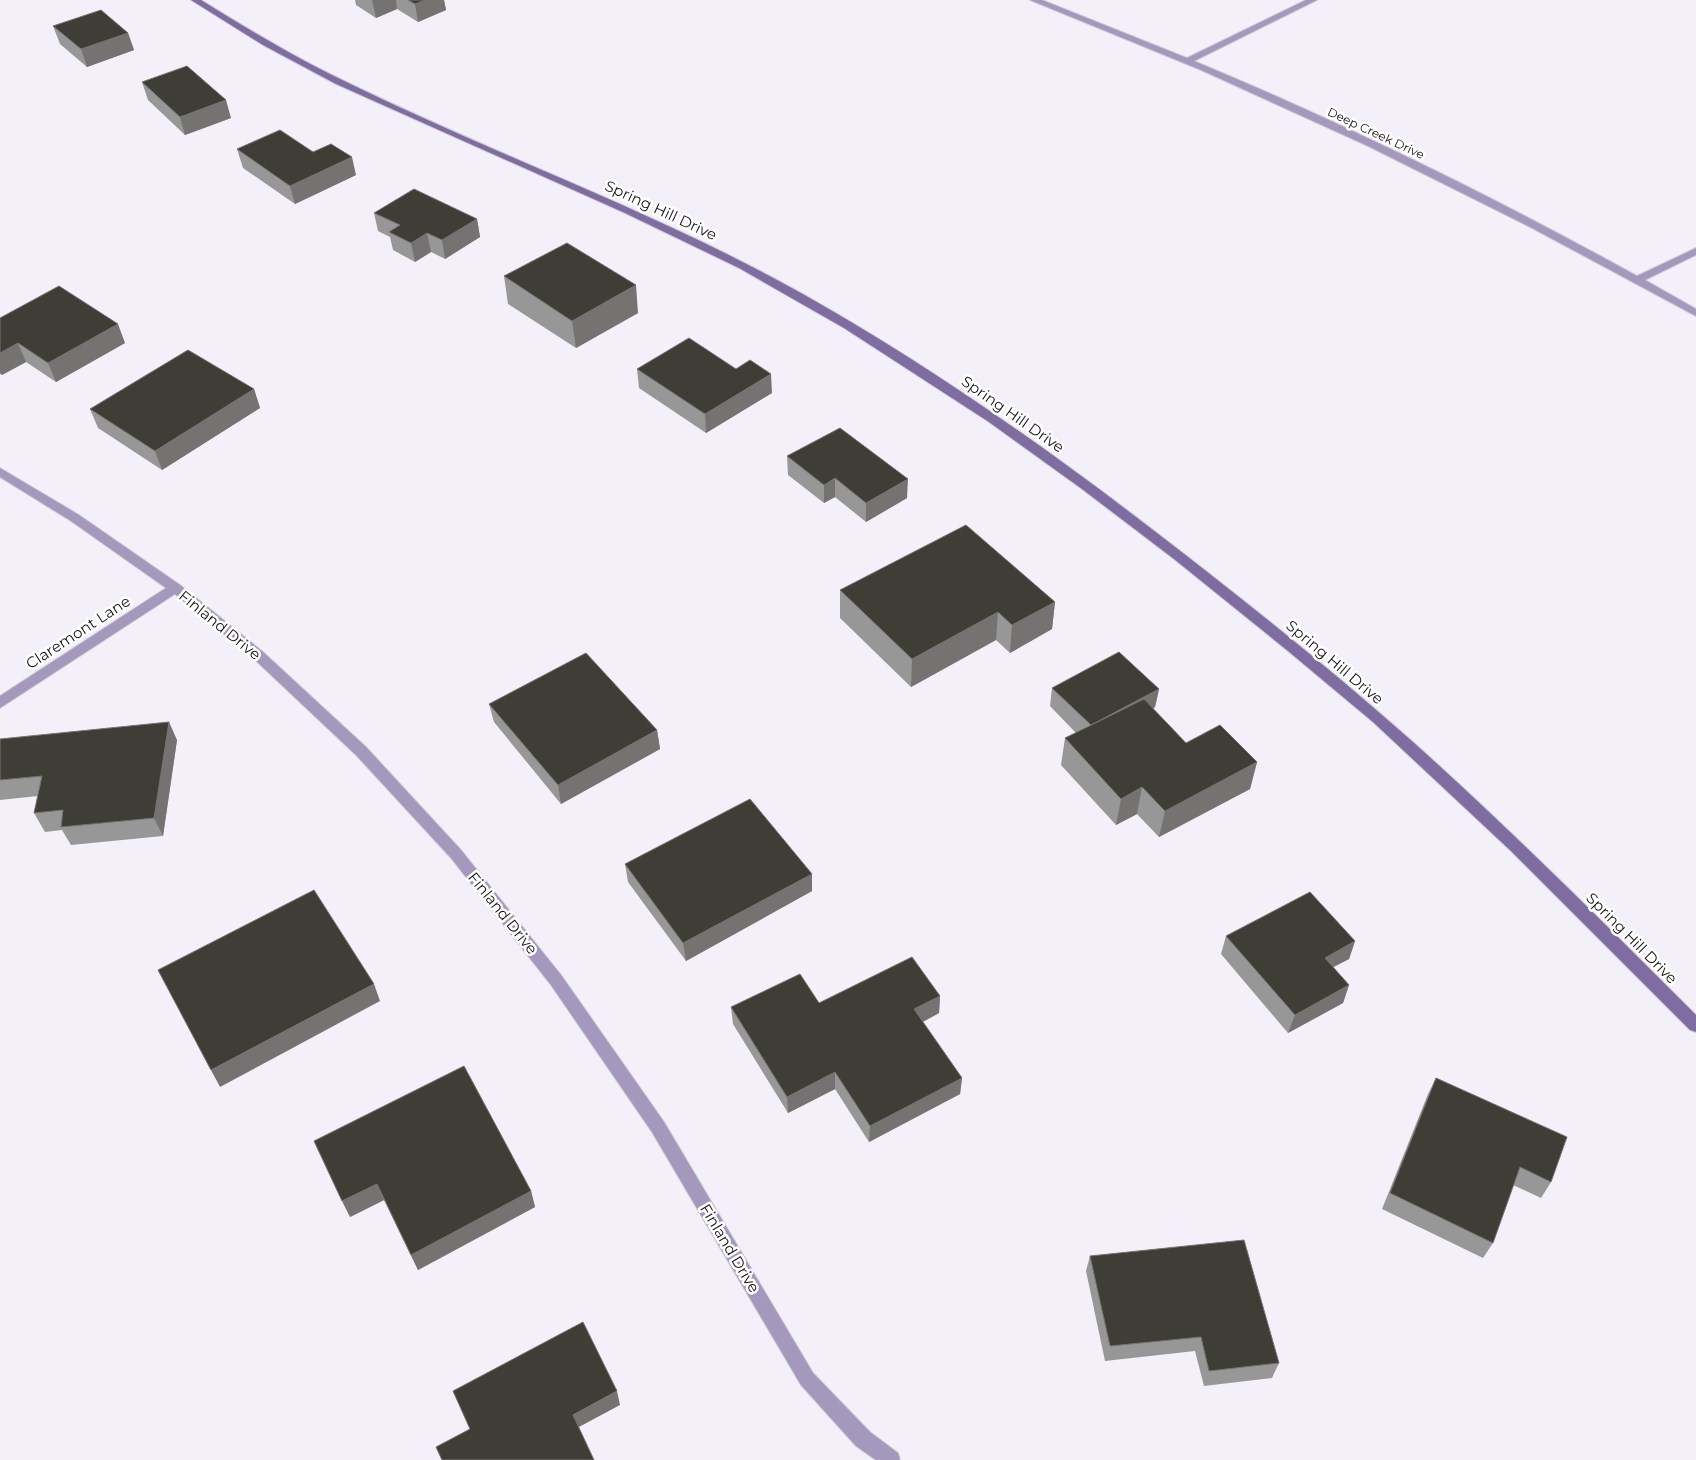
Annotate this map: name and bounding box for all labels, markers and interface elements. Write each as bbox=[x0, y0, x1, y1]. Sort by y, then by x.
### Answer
street label: Deep Creek Drive bbox=[1325, 104, 1427, 162]
street label: Spring Hill Drive bbox=[602, 176, 720, 244]
street label: Spring Hill Drive bbox=[958, 371, 1068, 457]
street label: Finland Drive bbox=[175, 586, 265, 664]
street label: Claremont Lane bbox=[22, 591, 134, 673]
street label: Spring Hill Drive bbox=[1282, 616, 1388, 708]
street label: Finland Drive bbox=[464, 868, 542, 958]
street label: Spring Hill Drive bbox=[1582, 888, 1682, 988]
street label: Finland Drive bbox=[696, 1200, 764, 1296]

